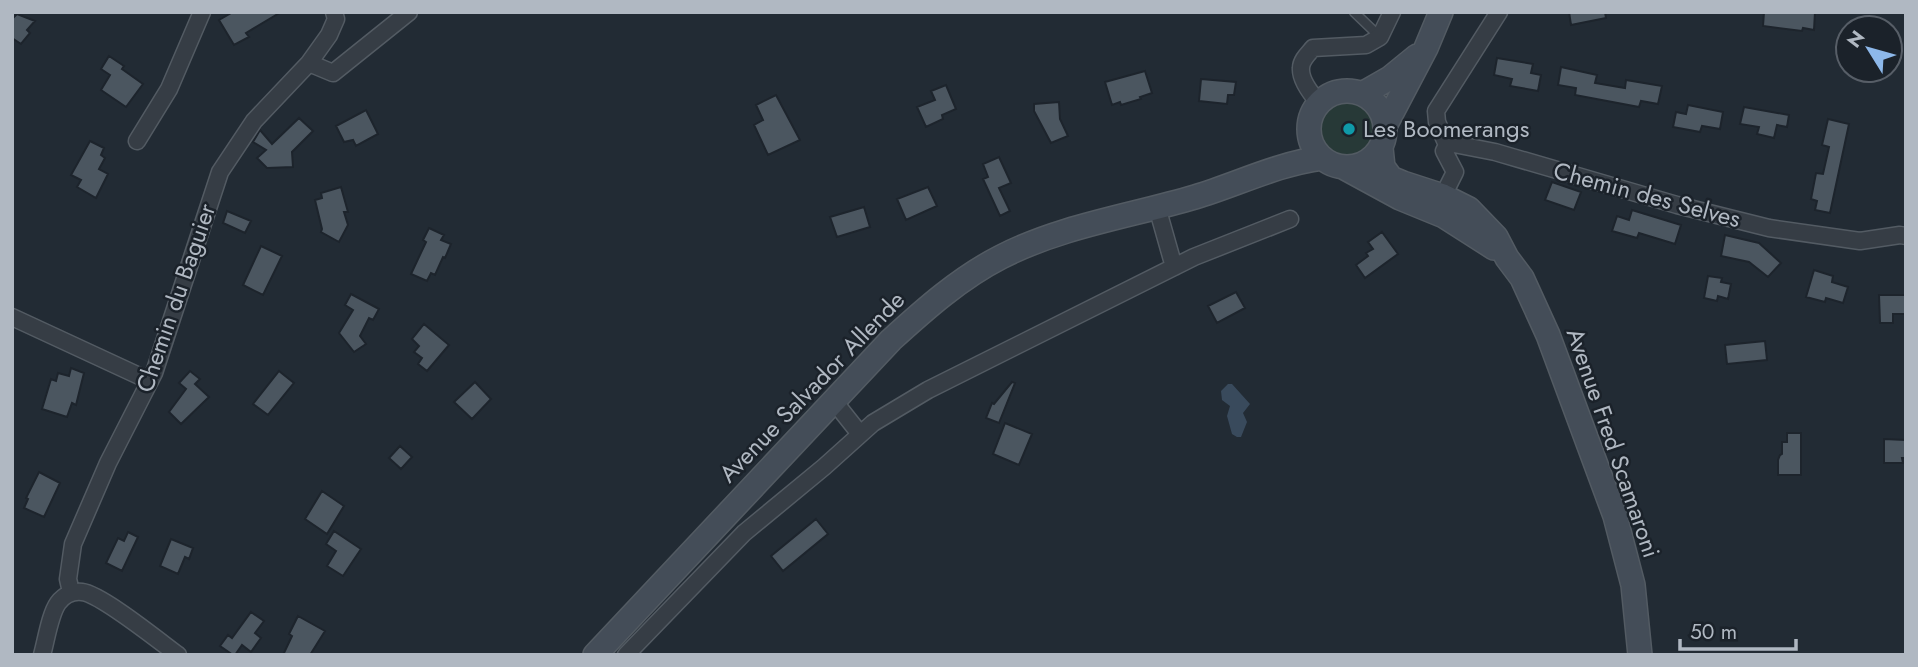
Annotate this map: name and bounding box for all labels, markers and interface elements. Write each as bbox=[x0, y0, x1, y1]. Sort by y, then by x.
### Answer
north arrow bbox=[1834, 14, 1904, 84]
text: N bbox=[1840, 25, 1871, 53]
place label: Les Boomerangs bbox=[1363, 111, 1529, 146]
marker: Les Boomerangs bbox=[1341, 121, 1357, 137]
street label: Chemin des Selves bbox=[1550, 153, 1745, 236]
street label: Chemin du Baguier bbox=[127, 198, 225, 397]
street label: Avenue Salvador Allende bbox=[711, 283, 913, 490]
street label: Avenue Fred Scamaroni bbox=[1558, 323, 1669, 562]
scale bar bbox=[1680, 608, 1796, 652]
text: 50 m bbox=[1690, 617, 1737, 647]

